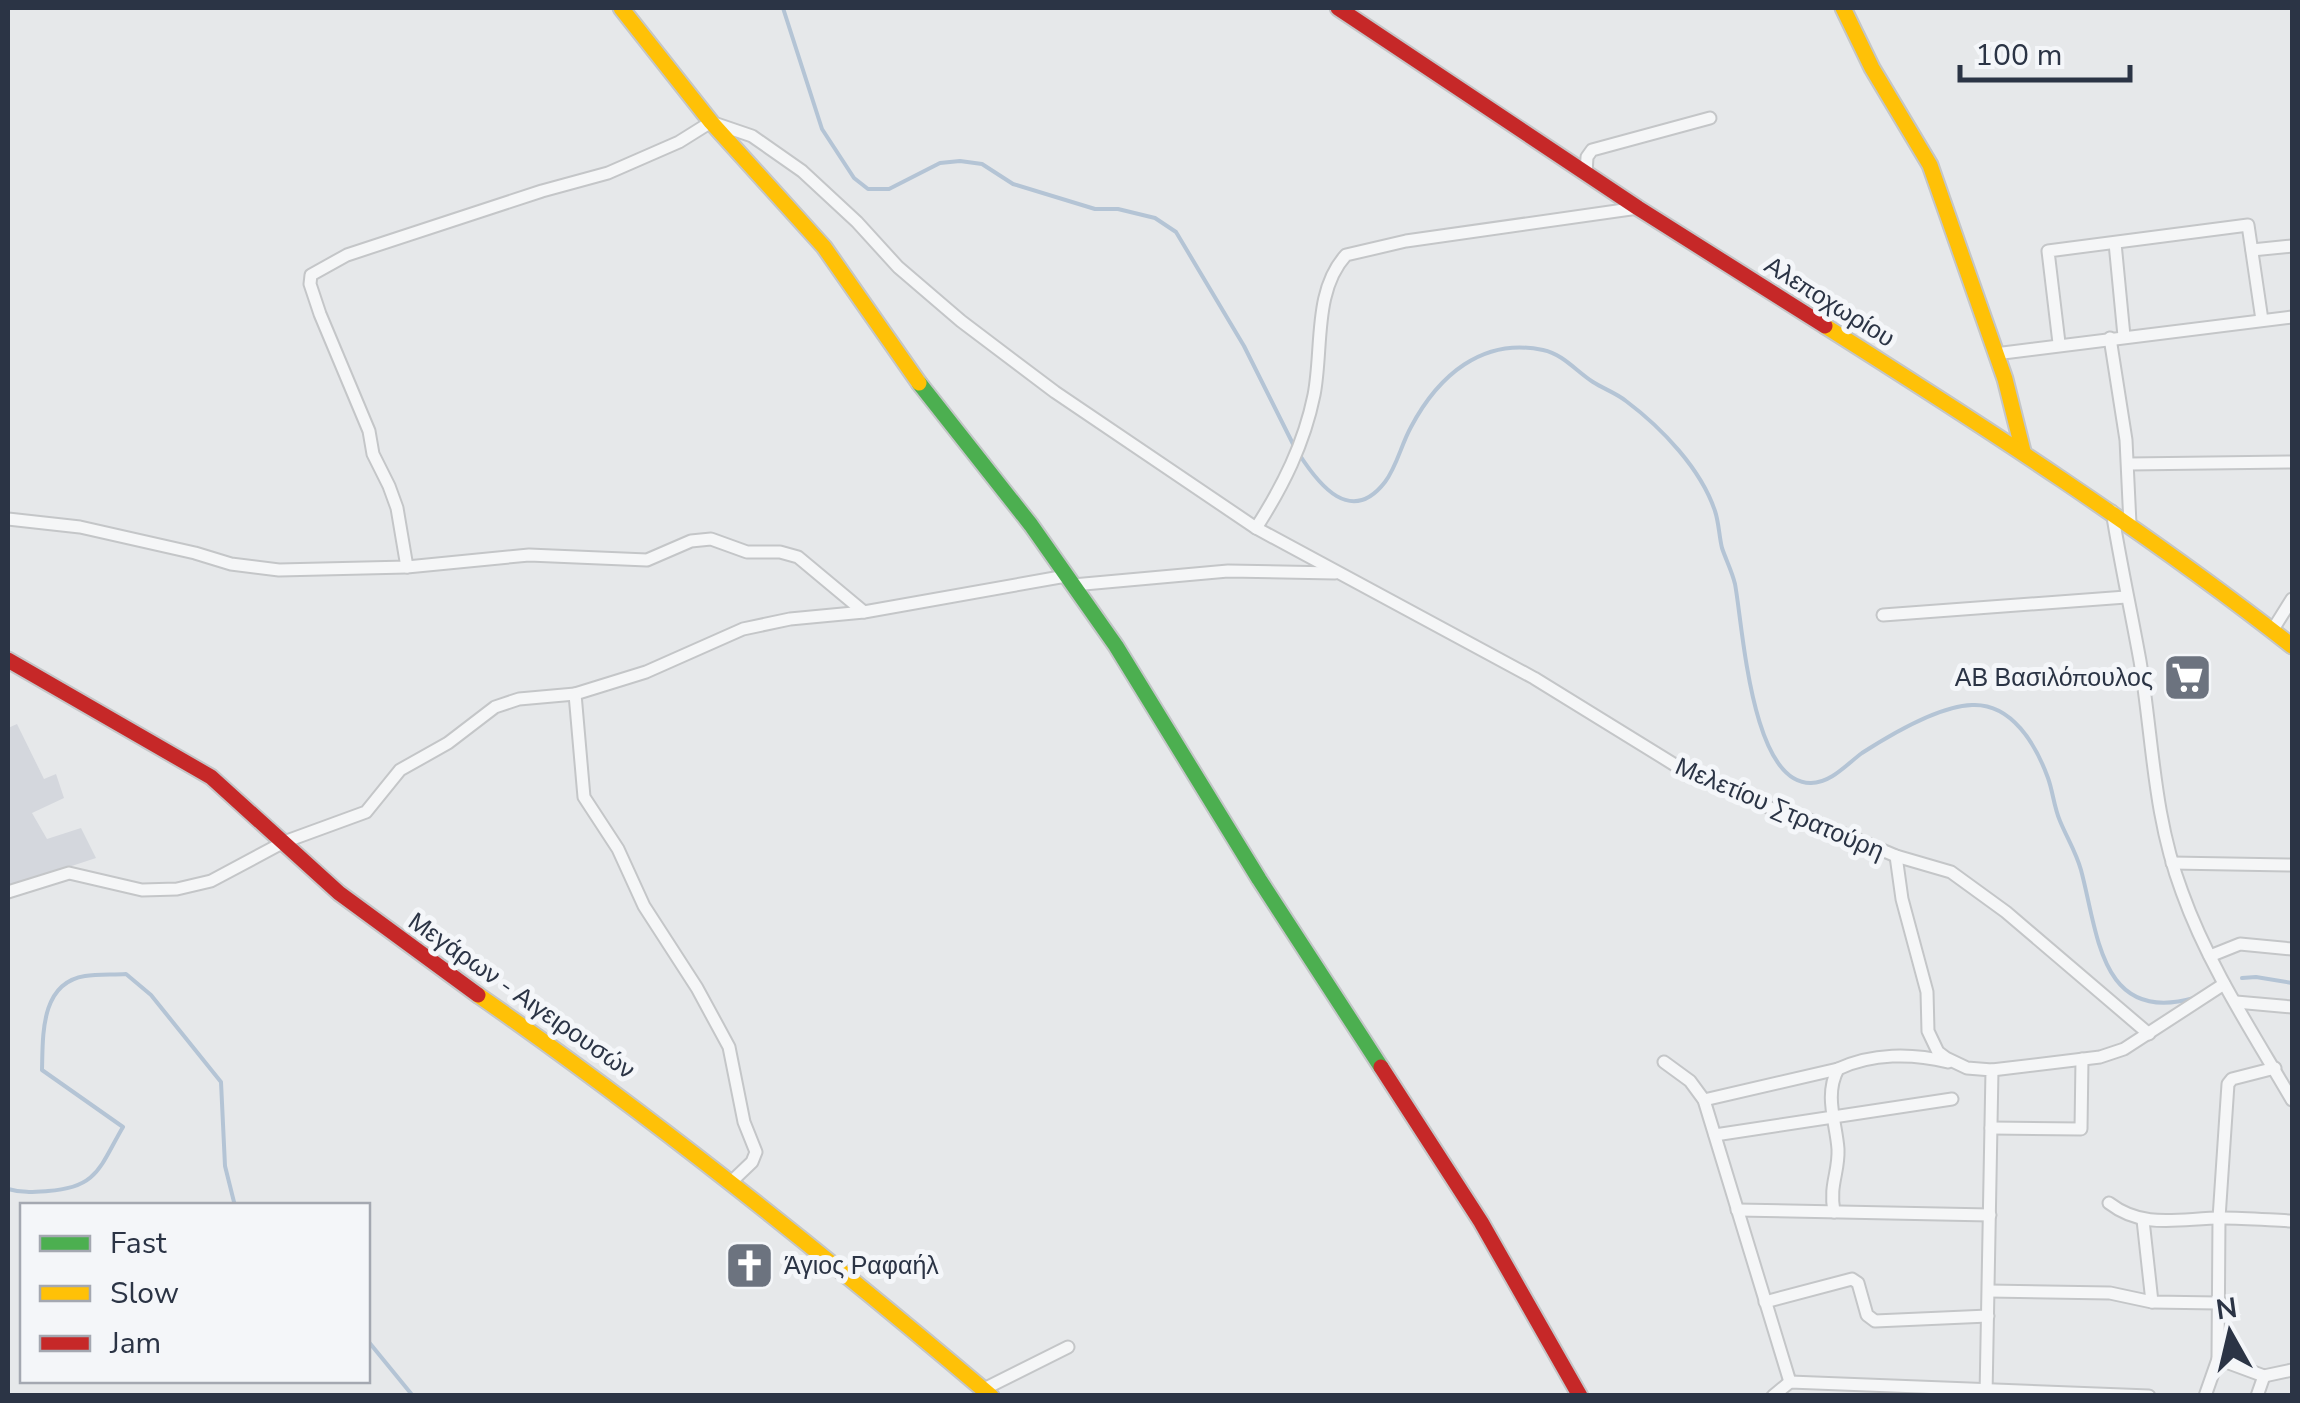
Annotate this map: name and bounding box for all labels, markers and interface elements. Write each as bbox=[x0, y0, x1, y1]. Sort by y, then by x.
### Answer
scale bar bbox=[1960, 20, 2130, 82]
text: 100 m bbox=[1975, 35, 2062, 76]
street label: Αλεποχωρίου bbox=[1758, 248, 1901, 355]
supermarket icon: ΑΒ Βασιλόπουλος bbox=[2162, 651, 2214, 703]
place label: ΑΒ Βασιλόπουλος bbox=[1955, 661, 2153, 695]
street label: Μελετίου Στρατούρη bbox=[1670, 750, 1889, 868]
street label: Μεγάρων - Αιγειρουσών bbox=[401, 905, 641, 1087]
legend bbox=[20, 1203, 370, 1383]
text: Fast bbox=[110, 1223, 167, 1264]
church icon: Άγιος Ραφαήλ bbox=[723, 1239, 775, 1291]
place label: Άγιος Ραφαήλ bbox=[784, 1249, 939, 1283]
text: Slow bbox=[110, 1273, 179, 1314]
north arrow bbox=[2180, 1283, 2280, 1383]
text: N bbox=[2214, 1289, 2240, 1330]
text: Jam bbox=[109, 1323, 161, 1364]

